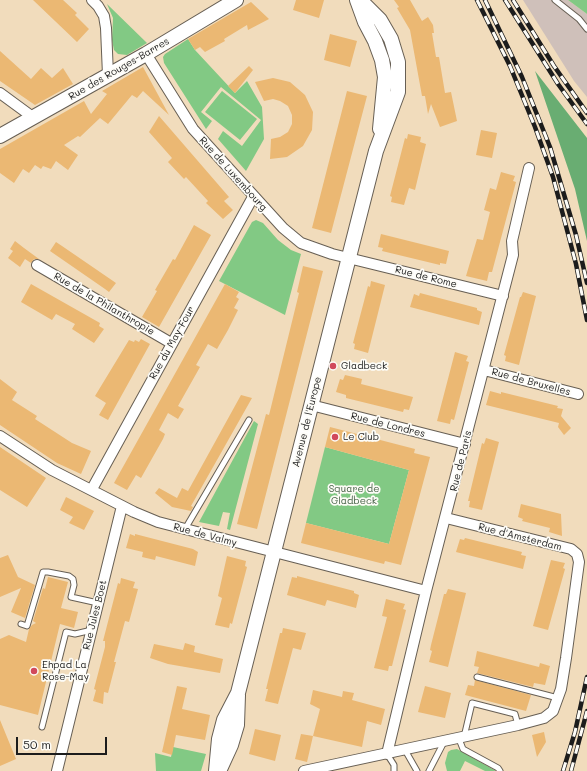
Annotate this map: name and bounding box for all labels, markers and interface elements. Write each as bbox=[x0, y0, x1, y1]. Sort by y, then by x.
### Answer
street label: Rue des Rouges-Barres bbox=[67, 35, 171, 103]
street label: Rue de Luxembourg bbox=[197, 134, 269, 214]
street label: Rue de Rome bbox=[394, 263, 458, 291]
street label: Rue de la Philanthropie bbox=[51, 270, 157, 338]
street label: Rue du May-Four bbox=[147, 304, 197, 382]
place label: Gladbeck bbox=[341, 360, 387, 372]
marker: Gladbeck bbox=[328, 361, 338, 371]
street label: Rue de Bruxelles bbox=[490, 366, 572, 398]
street label: Avenue de l'Europe bbox=[290, 376, 324, 468]
street label: Rue de Londres bbox=[350, 410, 426, 440]
street label: Rue de Paris bbox=[448, 429, 474, 493]
place label: Le Club bbox=[343, 431, 379, 443]
marker: Le Club bbox=[330, 432, 340, 442]
park label: Square de Gladbeck bbox=[329, 483, 379, 506]
street label: Rue de Valmy bbox=[172, 521, 238, 549]
street label: Rue d'Amsterdam bbox=[477, 521, 563, 553]
street label: Rue Jules Boet bbox=[81, 579, 109, 651]
place label: Ehpad La Rose-May bbox=[42, 659, 89, 682]
marker: Ehpad La Rose-May bbox=[29, 666, 39, 676]
scale bar bbox=[18, 729, 109, 755]
text: 50 m bbox=[23, 736, 51, 752]

